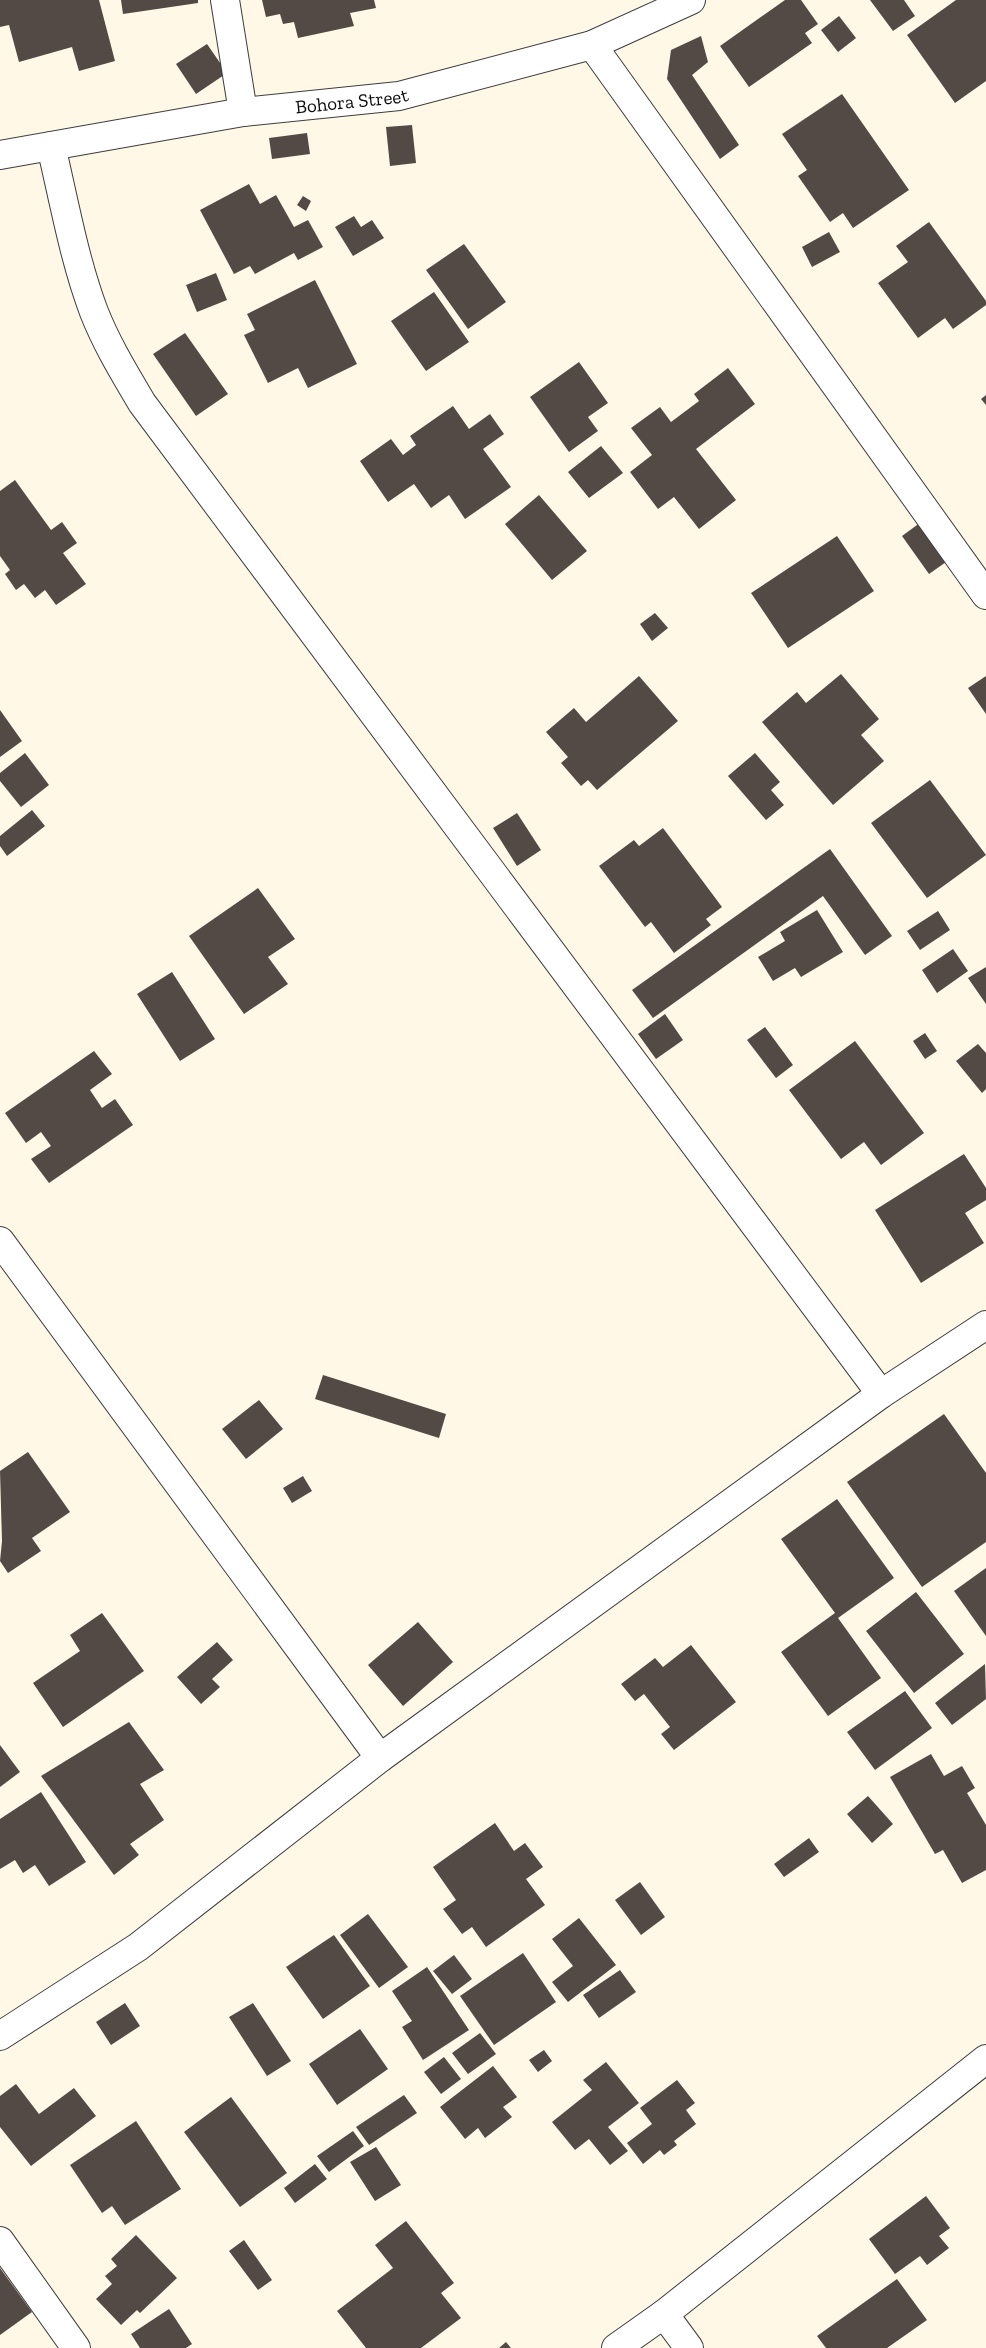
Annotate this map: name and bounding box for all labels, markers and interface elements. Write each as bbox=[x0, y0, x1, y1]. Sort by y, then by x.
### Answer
street label: Bohora Street bbox=[294, 83, 411, 118]

